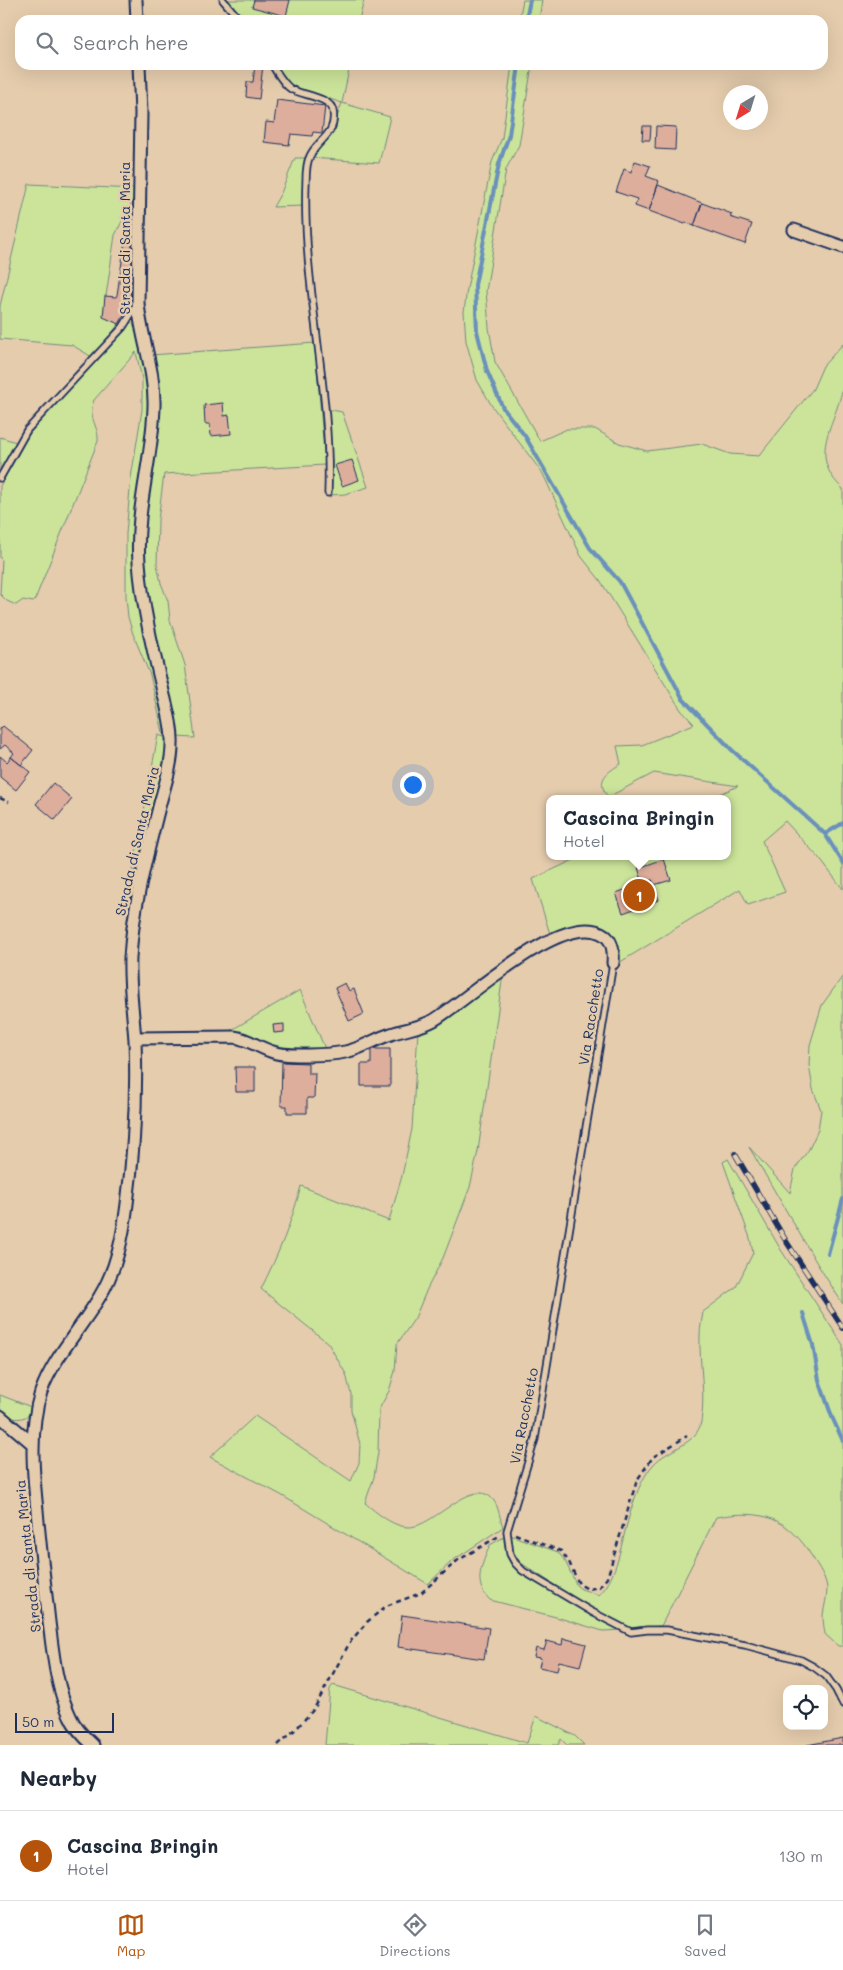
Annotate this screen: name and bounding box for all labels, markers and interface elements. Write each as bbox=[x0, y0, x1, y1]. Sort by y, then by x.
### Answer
search box bbox=[15, 15, 828, 70]
icon: search bbox=[33, 29, 61, 57]
text: Search here bbox=[73, 30, 189, 55]
north arrow bbox=[723, 85, 768, 130]
street label: Strada di Santa Maria bbox=[115, 161, 134, 315]
street label: Strada di Santa Maria bbox=[110, 764, 163, 918]
your location bbox=[400, 772, 426, 798]
popup bbox=[546, 795, 731, 860]
text: Cascina Bringin bbox=[563, 805, 714, 830]
text: Hotel bbox=[563, 830, 605, 851]
pin: 1 bbox=[623, 876, 655, 914]
street label: Via Racchetto bbox=[573, 967, 608, 1067]
street label: Via Racchetto bbox=[505, 1366, 542, 1466]
street label: Strada di Santa Maria bbox=[10, 1479, 45, 1633]
map controls bbox=[783, 1685, 828, 1730]
button: locate bbox=[783, 1685, 828, 1730]
scale bar bbox=[15, 1710, 114, 1733]
text: 50 m bbox=[22, 1712, 54, 1731]
text: Nearby bbox=[20, 1764, 97, 1791]
text: Cascina Bringin bbox=[67, 1833, 218, 1858]
text: 1 bbox=[32, 1845, 40, 1866]
text: 130 m bbox=[779, 1845, 823, 1866]
text: Hotel bbox=[67, 1858, 109, 1879]
tab: Map bbox=[117, 1911, 145, 1960]
tab: Directions bbox=[379, 1911, 451, 1960]
tab: Saved bbox=[684, 1911, 726, 1960]

